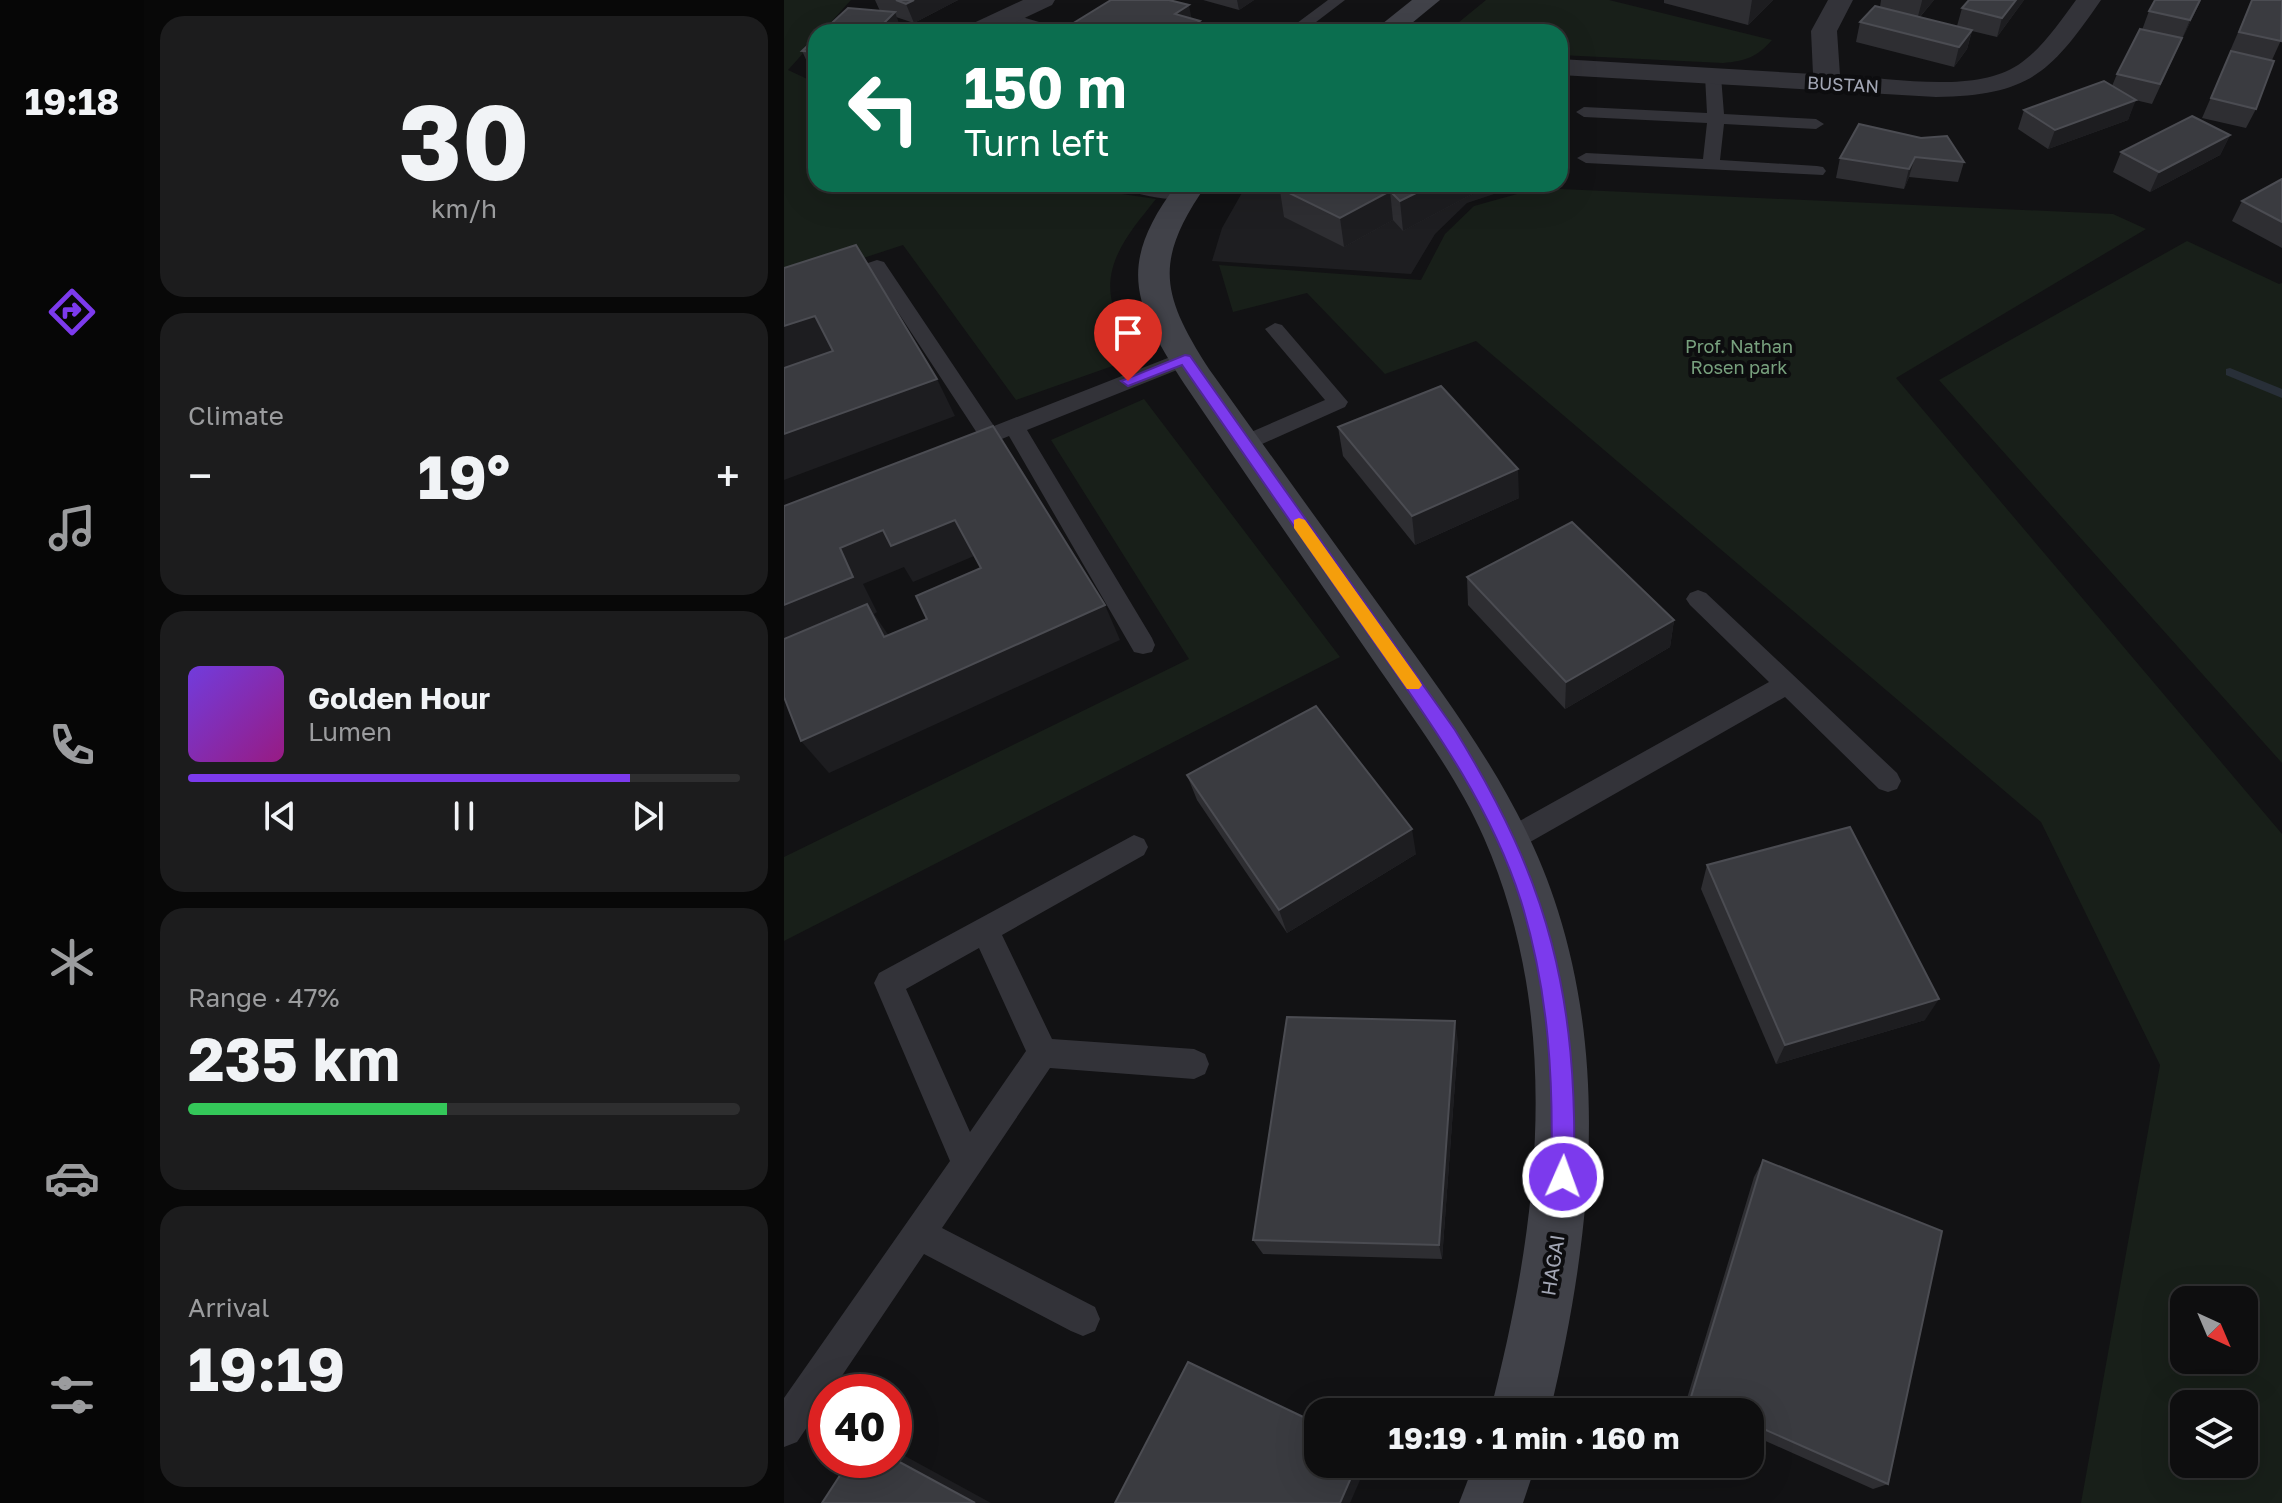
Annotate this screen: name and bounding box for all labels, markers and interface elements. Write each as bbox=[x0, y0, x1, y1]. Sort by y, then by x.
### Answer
text: 150 m bbox=[964, 53, 1126, 120]
icon: left bbox=[832, 56, 936, 160]
street label: BUSTAN bbox=[1806, 71, 1880, 97]
text: 30 bbox=[398, 78, 530, 203]
text: 19:18 bbox=[25, 80, 119, 123]
text: Turn left bbox=[964, 121, 1110, 164]
text: km/h bbox=[431, 193, 497, 224]
icon: directions bbox=[44, 284, 100, 340]
pin bbox=[1094, 299, 1162, 381]
icon: arrive bbox=[1106, 311, 1150, 355]
park label: Prof. Nathan Rosen park bbox=[1685, 335, 1793, 378]
text: Climate bbox=[188, 400, 284, 431]
text: 19° bbox=[418, 440, 510, 512]
text: − bbox=[188, 449, 212, 502]
text: + bbox=[716, 449, 740, 502]
icon: music bbox=[44, 500, 100, 556]
text: Golden Hour bbox=[308, 680, 490, 716]
text: Lumen bbox=[308, 716, 392, 747]
icon: phone bbox=[44, 717, 100, 773]
icon: previous bbox=[258, 794, 302, 838]
icon: pause bbox=[442, 794, 486, 838]
icon: next bbox=[626, 794, 670, 838]
icon: climate bbox=[44, 934, 100, 990]
text: Range · 47% bbox=[188, 982, 339, 1013]
text: 235 km bbox=[188, 1022, 400, 1094]
position arrow bbox=[1521, 1135, 1605, 1219]
icon: car bbox=[44, 1150, 100, 1206]
street label: HAGAI bbox=[1535, 1233, 1569, 1297]
north arrow bbox=[2170, 1286, 2258, 1374]
map controls bbox=[2170, 1286, 2258, 1478]
text: Arrival bbox=[188, 1292, 269, 1323]
text: 19:19 bbox=[188, 1332, 345, 1404]
icon: filters bbox=[44, 1367, 100, 1423]
speed limit sign: 40 bbox=[808, 1374, 912, 1478]
button: layers bbox=[2170, 1390, 2258, 1478]
text: 19:19 · 1 min · 160 m bbox=[1388, 1420, 1680, 1456]

